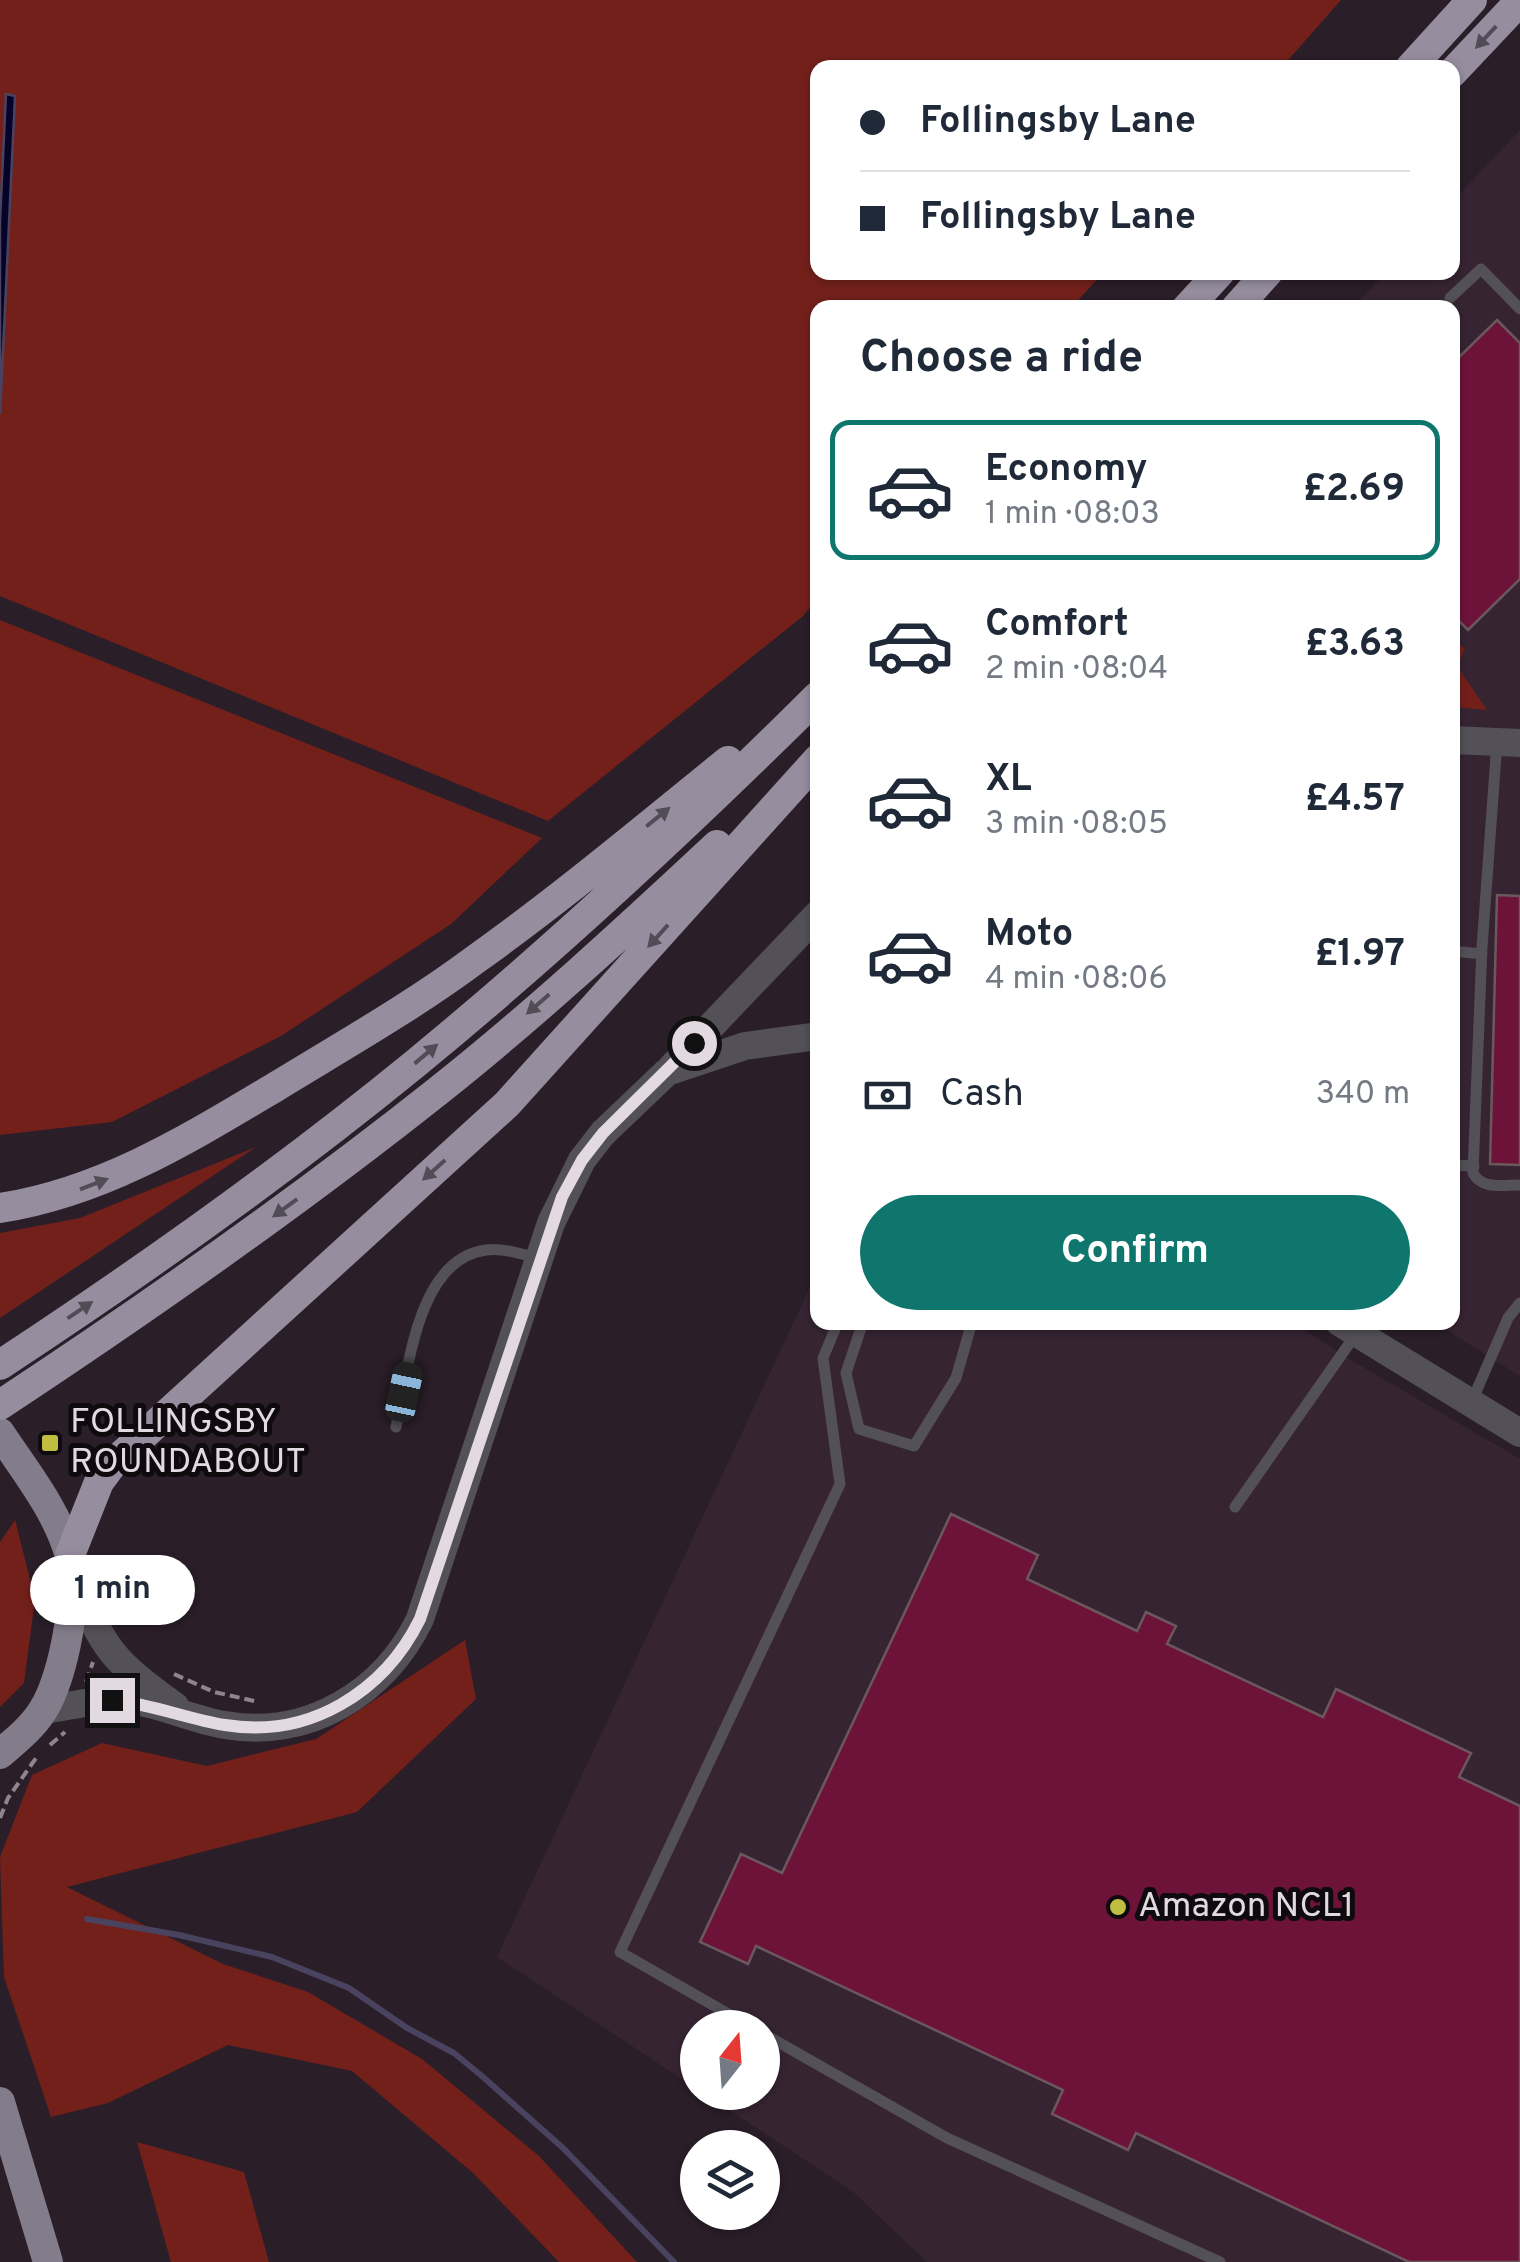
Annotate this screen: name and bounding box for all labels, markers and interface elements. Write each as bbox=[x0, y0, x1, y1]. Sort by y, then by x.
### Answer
one-way arrow bbox=[1475, 25, 1498, 49]
text: Follingsby Lane bbox=[920, 98, 1196, 147]
text: Follingsby Lane bbox=[920, 194, 1196, 243]
text: Choose a ride bbox=[860, 331, 1143, 388]
icon: car bbox=[865, 445, 955, 535]
text: Economy bbox=[985, 446, 1147, 495]
text: £2.69 bbox=[1303, 466, 1405, 515]
text: 1 min · 08:03 bbox=[985, 495, 1160, 535]
icon: car bbox=[865, 600, 955, 690]
text: Comfort bbox=[985, 601, 1129, 650]
text: £3.63 bbox=[1305, 621, 1405, 670]
text: 2 min · 08:04 bbox=[985, 650, 1168, 690]
icon: car bbox=[865, 755, 955, 845]
text: XL bbox=[985, 756, 1032, 805]
text: £4.57 bbox=[1305, 776, 1405, 825]
text: 3 min · 08:05 bbox=[985, 805, 1168, 845]
one-way arrow bbox=[645, 807, 671, 828]
icon: car bbox=[865, 910, 955, 1000]
text: Moto bbox=[985, 911, 1073, 960]
one-way arrow bbox=[648, 923, 670, 948]
text: £1.97 bbox=[1314, 931, 1405, 980]
text: 4 min · 08:06 bbox=[985, 960, 1168, 1000]
one-way arrow bbox=[526, 993, 551, 1015]
route start bbox=[672, 1021, 717, 1066]
one-way arrow bbox=[413, 1043, 438, 1065]
icon: cash bbox=[860, 1068, 915, 1123]
text: Cash bbox=[940, 1071, 1024, 1120]
text: 340 m bbox=[1316, 1075, 1410, 1115]
one-way arrow bbox=[422, 1158, 446, 1181]
one-way arrow bbox=[79, 1176, 109, 1191]
button: Confirm bbox=[860, 1195, 1410, 1310]
one-way arrow bbox=[272, 1198, 299, 1218]
one-way arrow bbox=[67, 1301, 94, 1320]
car bbox=[383, 1360, 425, 1424]
place label: FOLLINGSBY ROUNDABOUT bbox=[70, 1401, 306, 1485]
marker: FOLLINGSBY ROUNDABOUT bbox=[39, 1432, 61, 1454]
callout: 1 min bbox=[29, 1555, 194, 1625]
text: 1 min bbox=[74, 1570, 151, 1610]
route end bbox=[90, 1678, 135, 1723]
place label: Amazon NCL1 bbox=[1138, 1885, 1354, 1929]
marker: Amazon NCL1 bbox=[1107, 1896, 1129, 1918]
north arrow bbox=[680, 2010, 780, 2110]
map controls bbox=[680, 2010, 780, 2230]
button: layers bbox=[680, 2130, 780, 2230]

